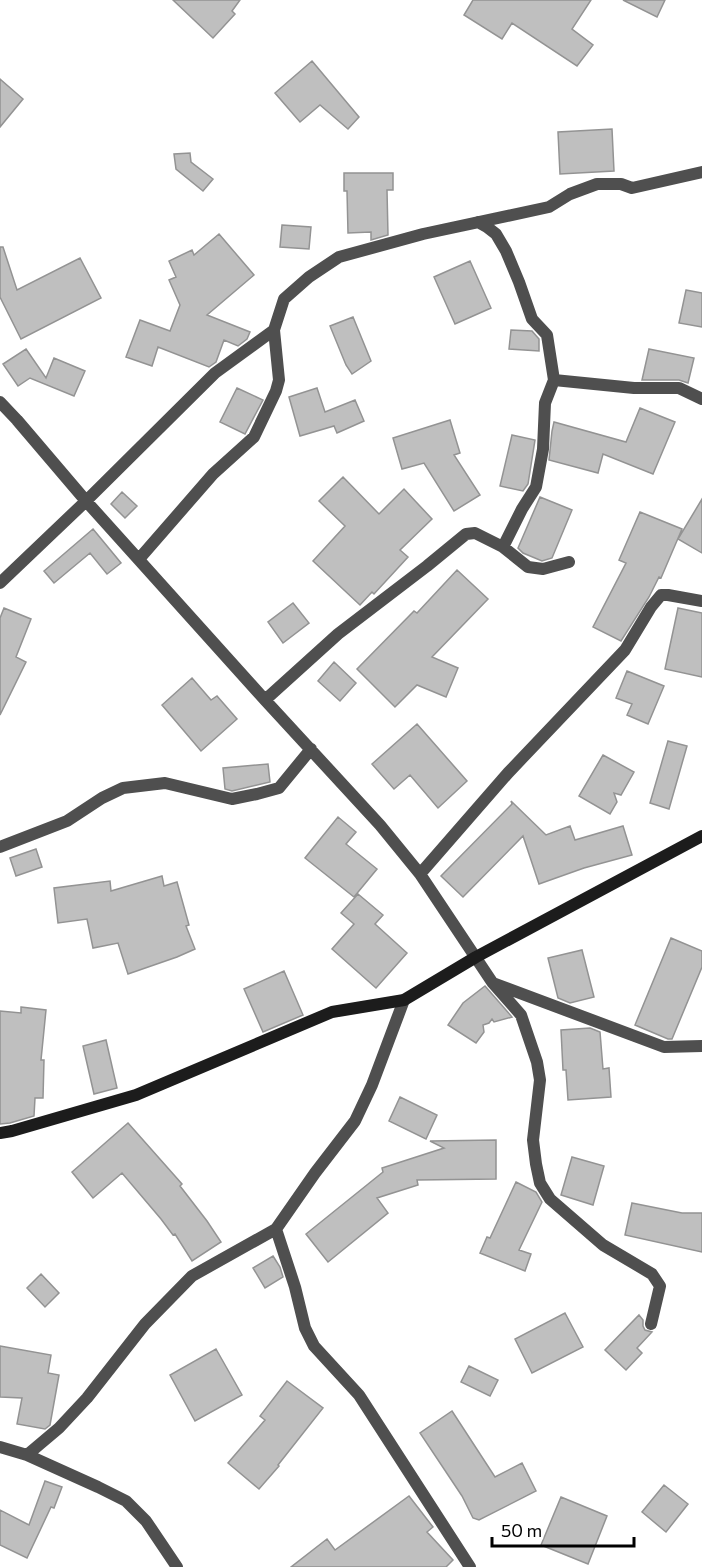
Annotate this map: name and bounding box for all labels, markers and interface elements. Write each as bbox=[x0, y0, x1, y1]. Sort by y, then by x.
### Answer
scale bar bbox=[492, 1510, 634, 1548]
text: 50 m bbox=[501, 1519, 542, 1541]

